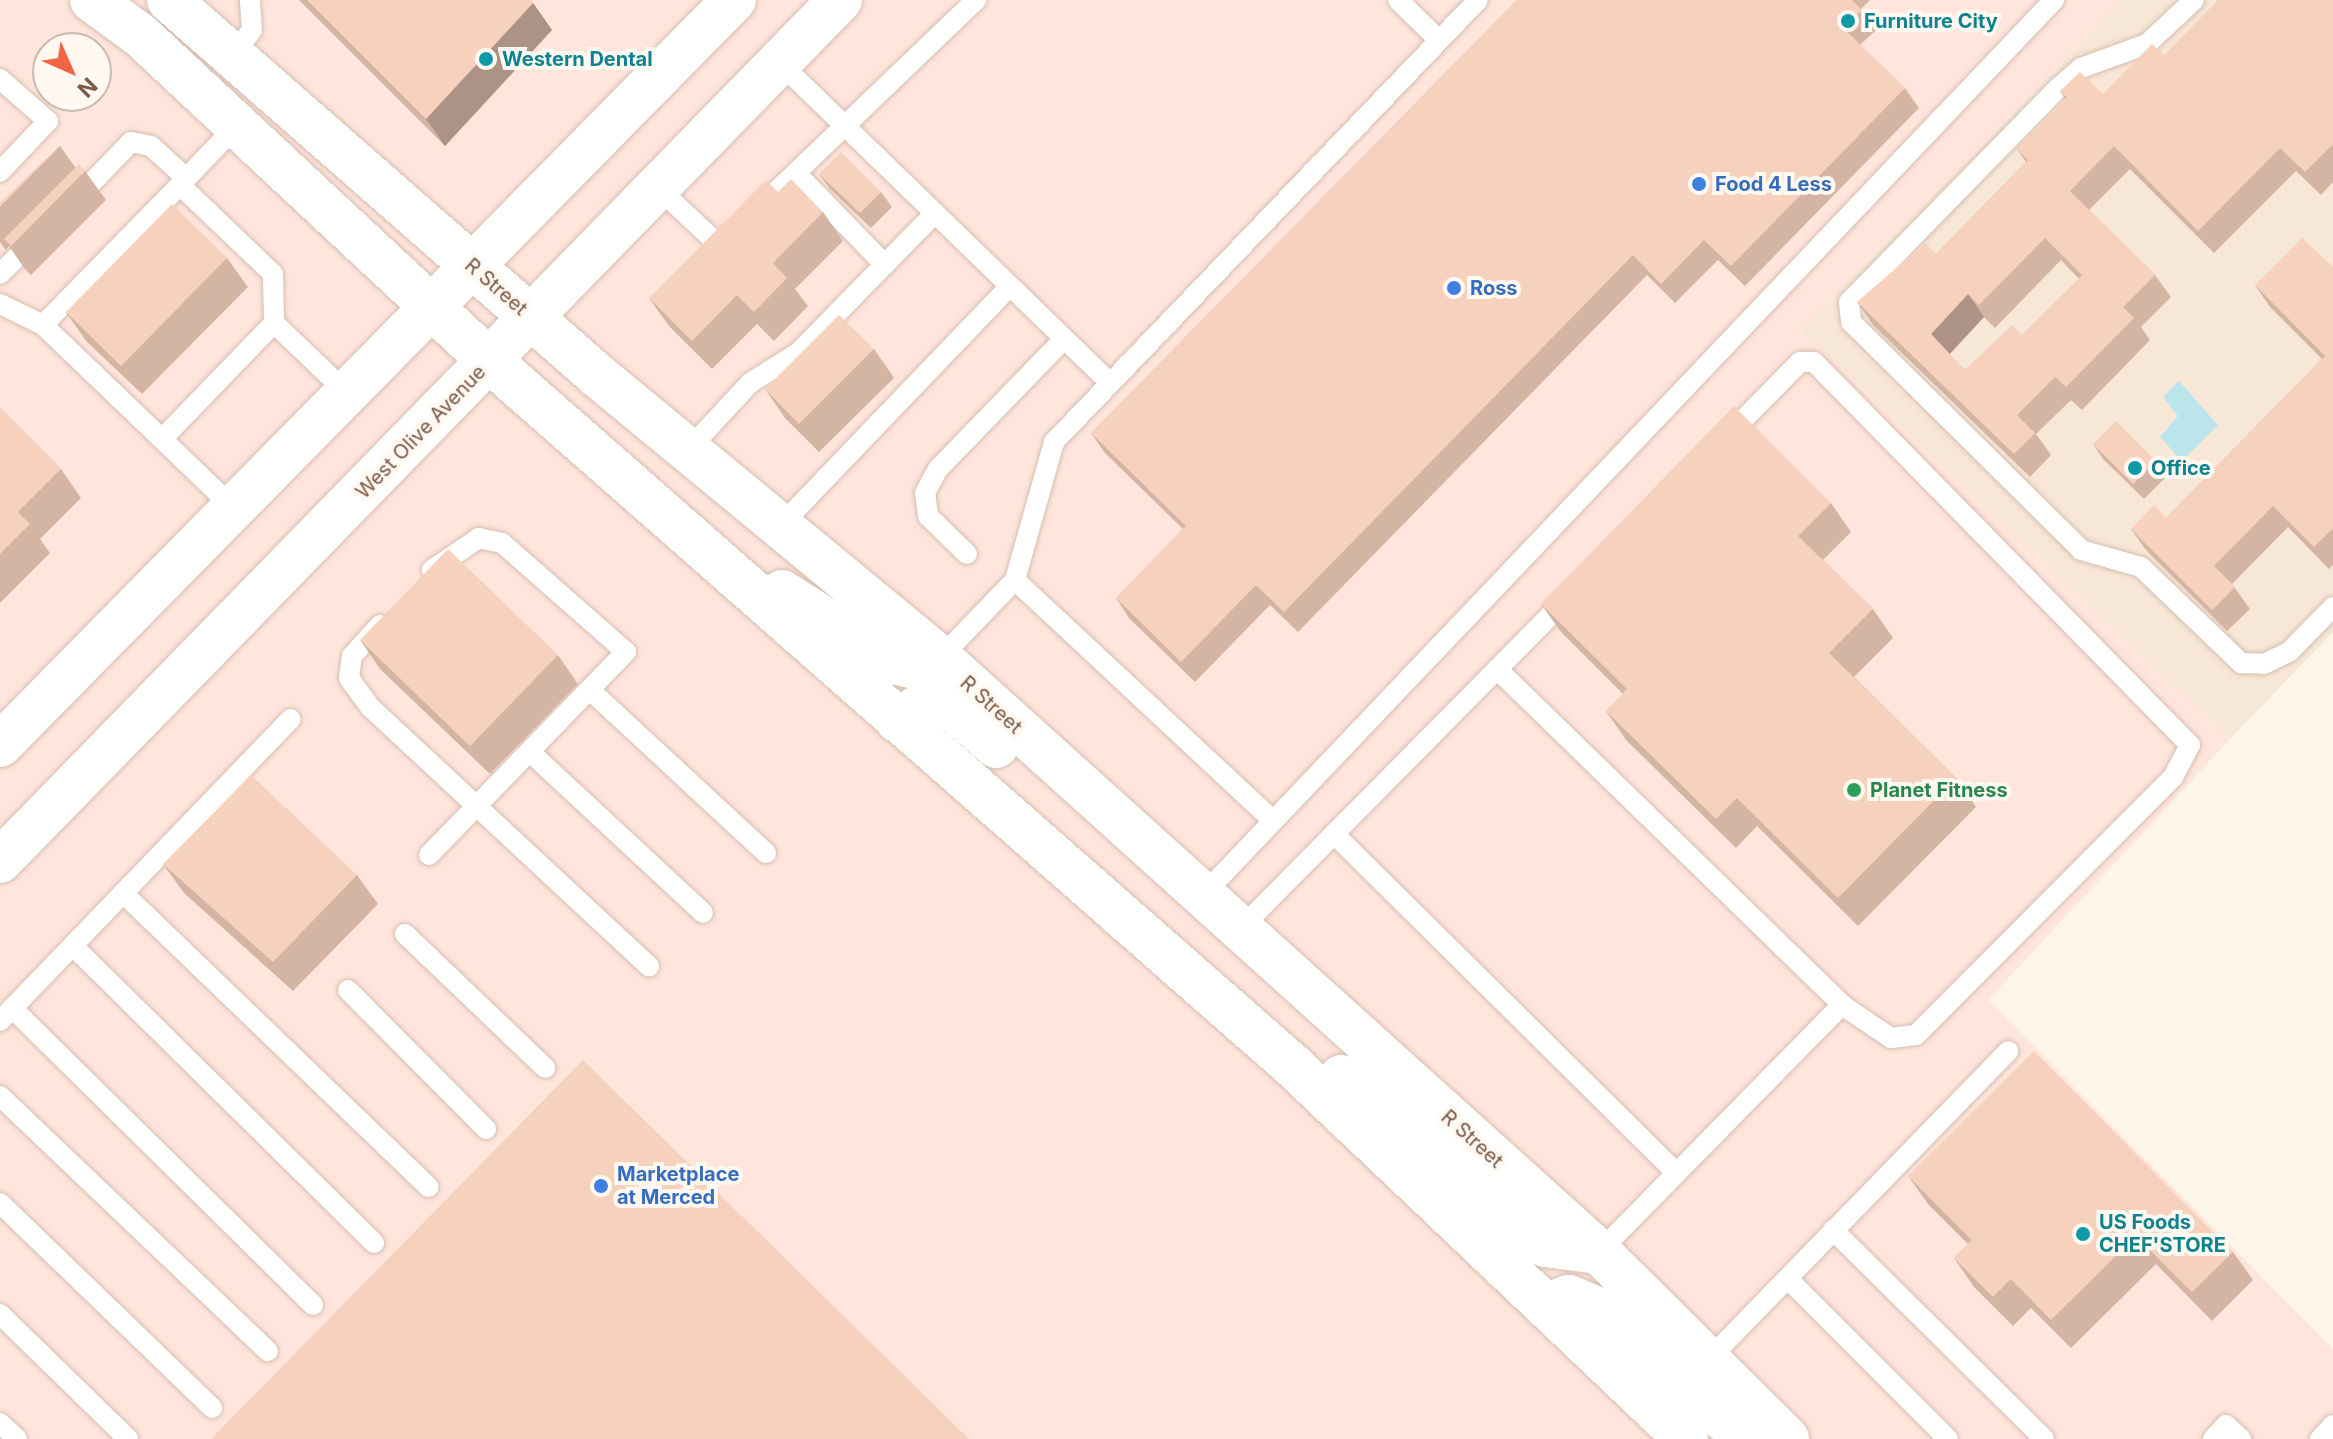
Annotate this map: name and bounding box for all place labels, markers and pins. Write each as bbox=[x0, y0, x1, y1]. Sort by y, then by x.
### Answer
place label: Furniture City bbox=[1864, 9, 1998, 33]
marker: Furniture City bbox=[1839, 12, 1857, 30]
place label: Western Dental bbox=[502, 47, 653, 71]
marker: Western Dental bbox=[477, 50, 495, 68]
place label: Food 4 Less bbox=[1715, 172, 1832, 196]
marker: Food 4 Less bbox=[1690, 175, 1708, 193]
place label: Ross bbox=[1470, 276, 1518, 300]
marker: Ross bbox=[1445, 279, 1463, 297]
place label: Office bbox=[2151, 456, 2211, 480]
marker: Office bbox=[2126, 459, 2144, 477]
place label: Planet Fitness bbox=[1870, 778, 2008, 802]
marker: Planet Fitness bbox=[1845, 781, 1863, 799]
place label: Marketplace at Merced bbox=[617, 1162, 739, 1209]
marker: Marketplace at Merced bbox=[592, 1177, 610, 1195]
place label: US Foods CHEF'STORE bbox=[2099, 1210, 2226, 1257]
marker: US Foods CHEF'STORE bbox=[2074, 1225, 2092, 1243]

